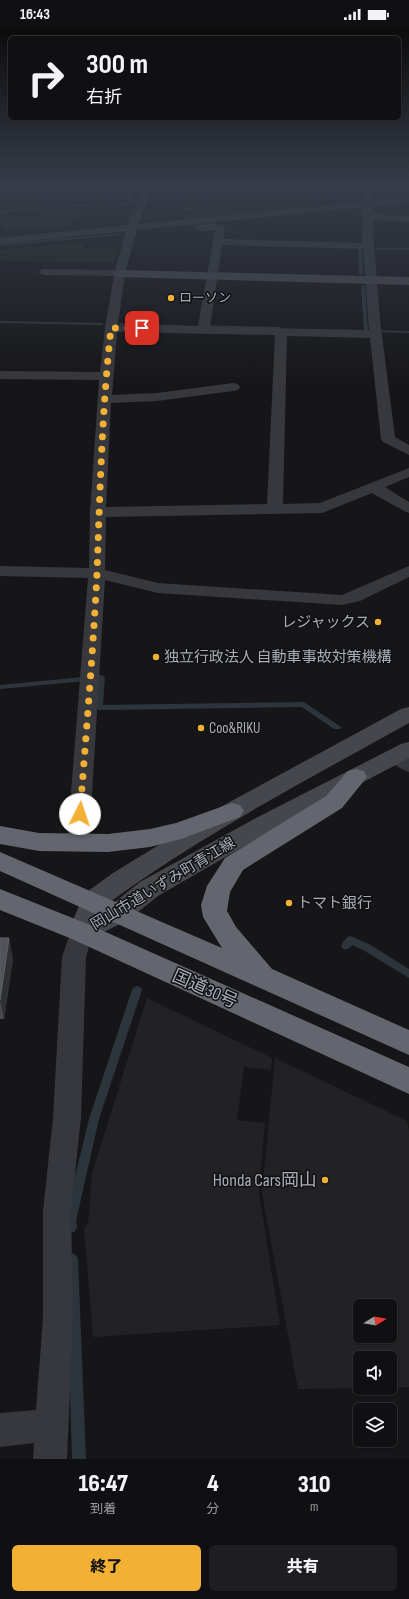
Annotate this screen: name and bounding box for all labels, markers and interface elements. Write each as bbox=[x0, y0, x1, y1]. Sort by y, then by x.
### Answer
text: 16:43 bbox=[20, 5, 50, 24]
text: 300 m bbox=[86, 48, 148, 81]
icon: right bbox=[20, 52, 72, 104]
text: 右折 bbox=[86, 87, 122, 108]
place label: ローソン bbox=[179, 290, 231, 306]
marker: ローソン bbox=[166, 293, 176, 303]
pin bbox=[125, 311, 159, 345]
icon: arrive bbox=[131, 317, 153, 339]
place label: レジャックス bbox=[281, 613, 370, 632]
marker: レジャックス bbox=[373, 617, 383, 627]
place label: 独立行政法人 自動車事故対策機構 bbox=[164, 648, 391, 667]
marker: 独立行政法人 自動車事故対策機構 bbox=[151, 652, 161, 662]
place label: Coo&RIKU bbox=[209, 719, 260, 738]
marker: Coo&RIKU bbox=[196, 723, 206, 733]
position arrow bbox=[59, 793, 101, 835]
street label: 岡山市道いずみ町青江線 bbox=[87, 833, 239, 935]
place label: トマト銀行 bbox=[297, 894, 372, 913]
marker: トマト銀行 bbox=[284, 898, 294, 908]
street label: 国道30号 bbox=[169, 965, 241, 1013]
place label: Honda Cars岡山 bbox=[213, 1170, 317, 1191]
marker: Honda Cars岡山 bbox=[320, 1175, 330, 1185]
north arrow bbox=[353, 1299, 397, 1343]
map controls bbox=[353, 1299, 397, 1447]
button: sound bbox=[353, 1351, 397, 1395]
button: layers bbox=[353, 1403, 397, 1447]
text: 16:47 bbox=[78, 1469, 128, 1498]
text: 4 bbox=[207, 1469, 219, 1498]
text: 310 bbox=[298, 1470, 331, 1499]
text: m bbox=[310, 1499, 318, 1515]
text: 到着 bbox=[90, 1501, 116, 1517]
text: 分 bbox=[206, 1501, 219, 1517]
button: 終了 bbox=[12, 1545, 201, 1591]
button: 共有 bbox=[209, 1545, 397, 1591]

